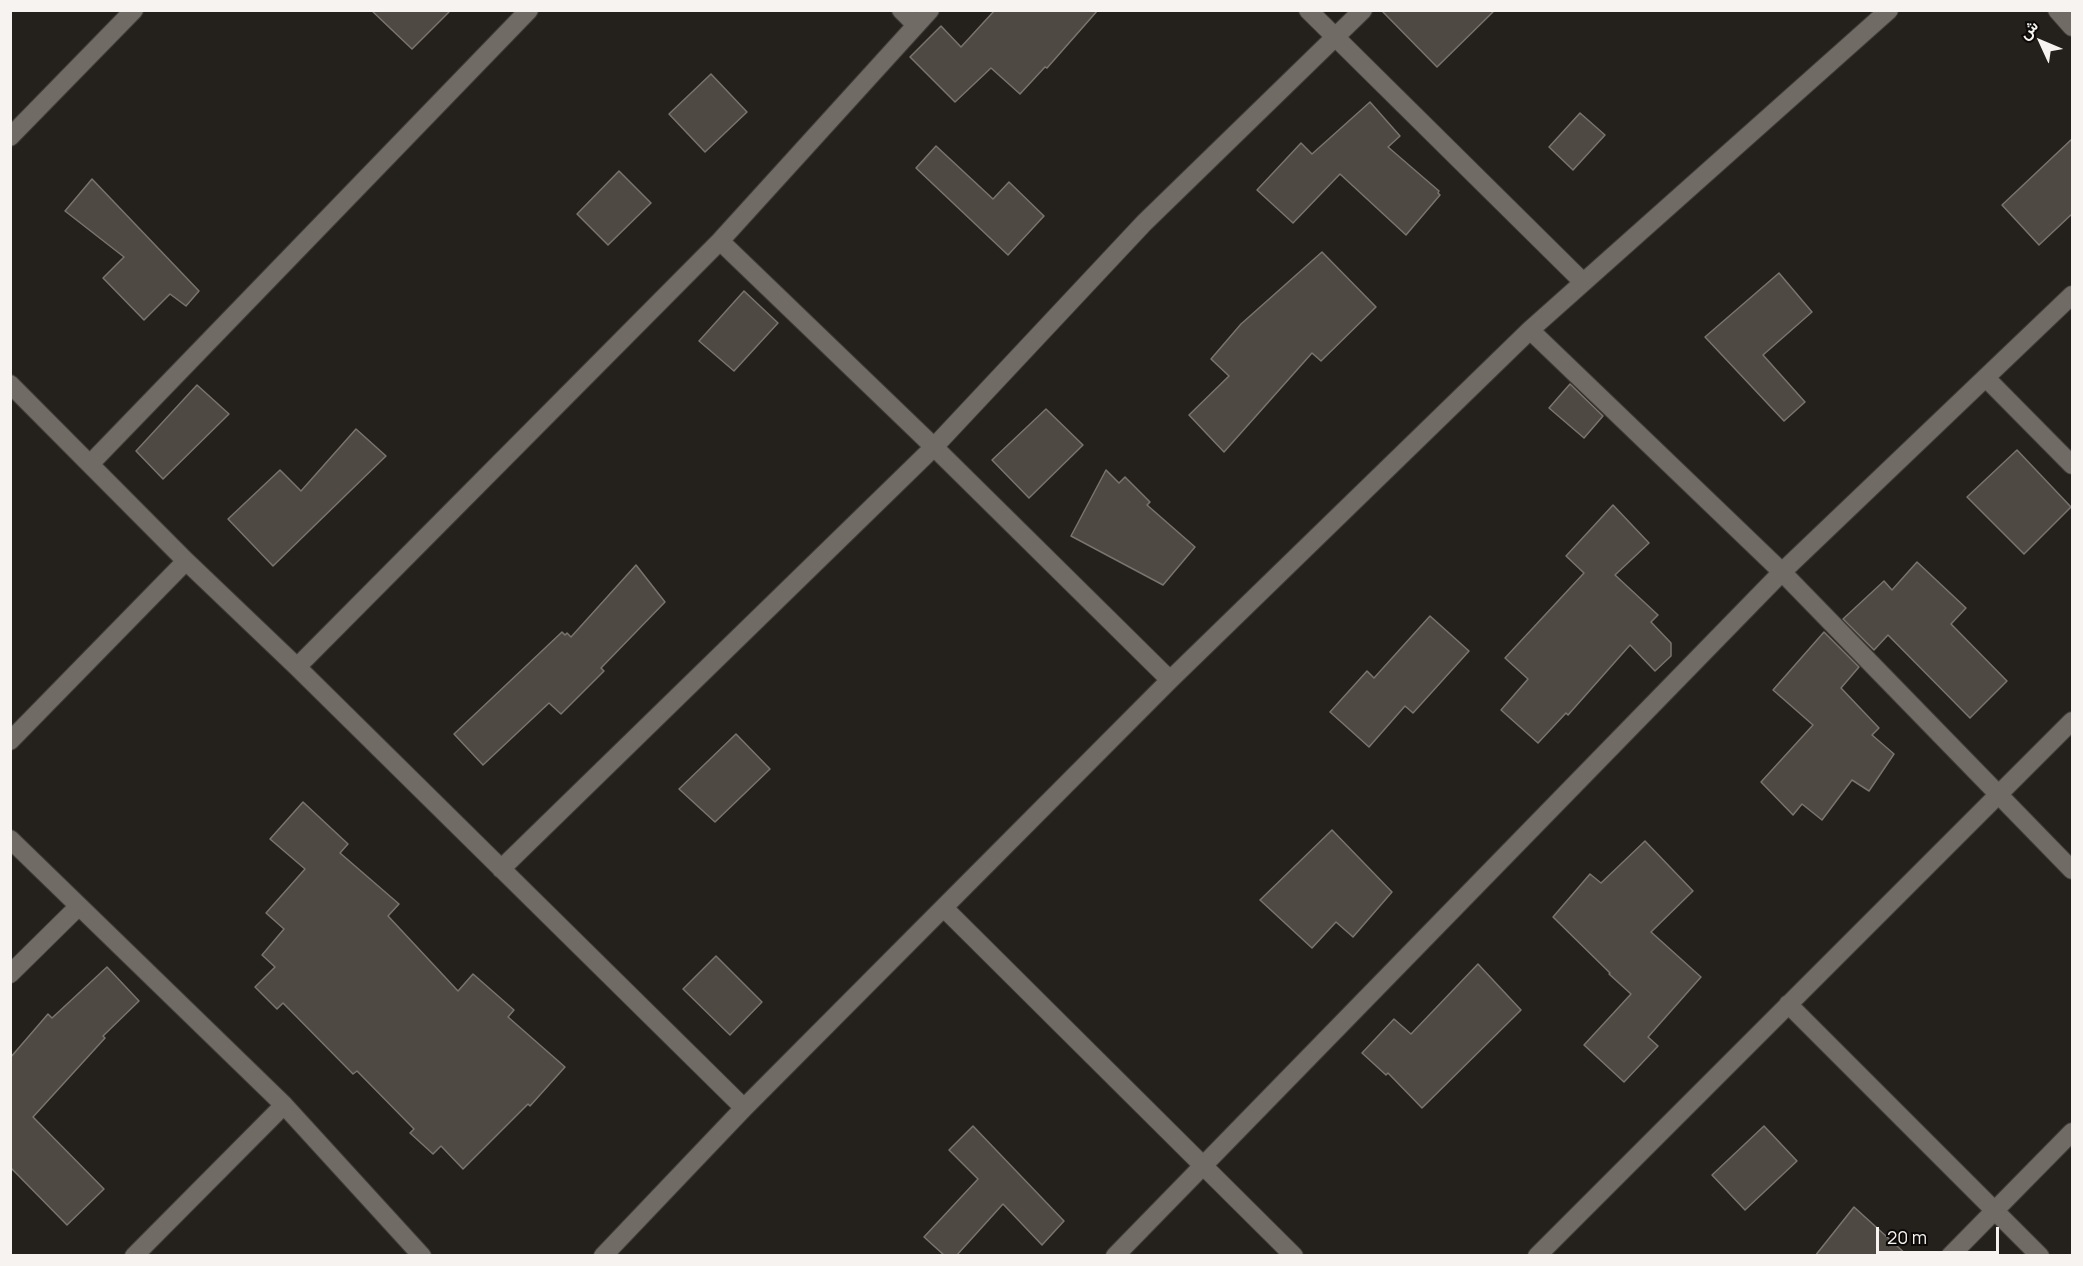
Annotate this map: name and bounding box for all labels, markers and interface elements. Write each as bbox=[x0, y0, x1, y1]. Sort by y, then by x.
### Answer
north arrow bbox=[2011, 12, 2071, 72]
text: ش bbox=[2013, 15, 2043, 44]
scale bar bbox=[1879, 1215, 2002, 1253]
text: 20 m bbox=[1887, 1225, 1927, 1249]

